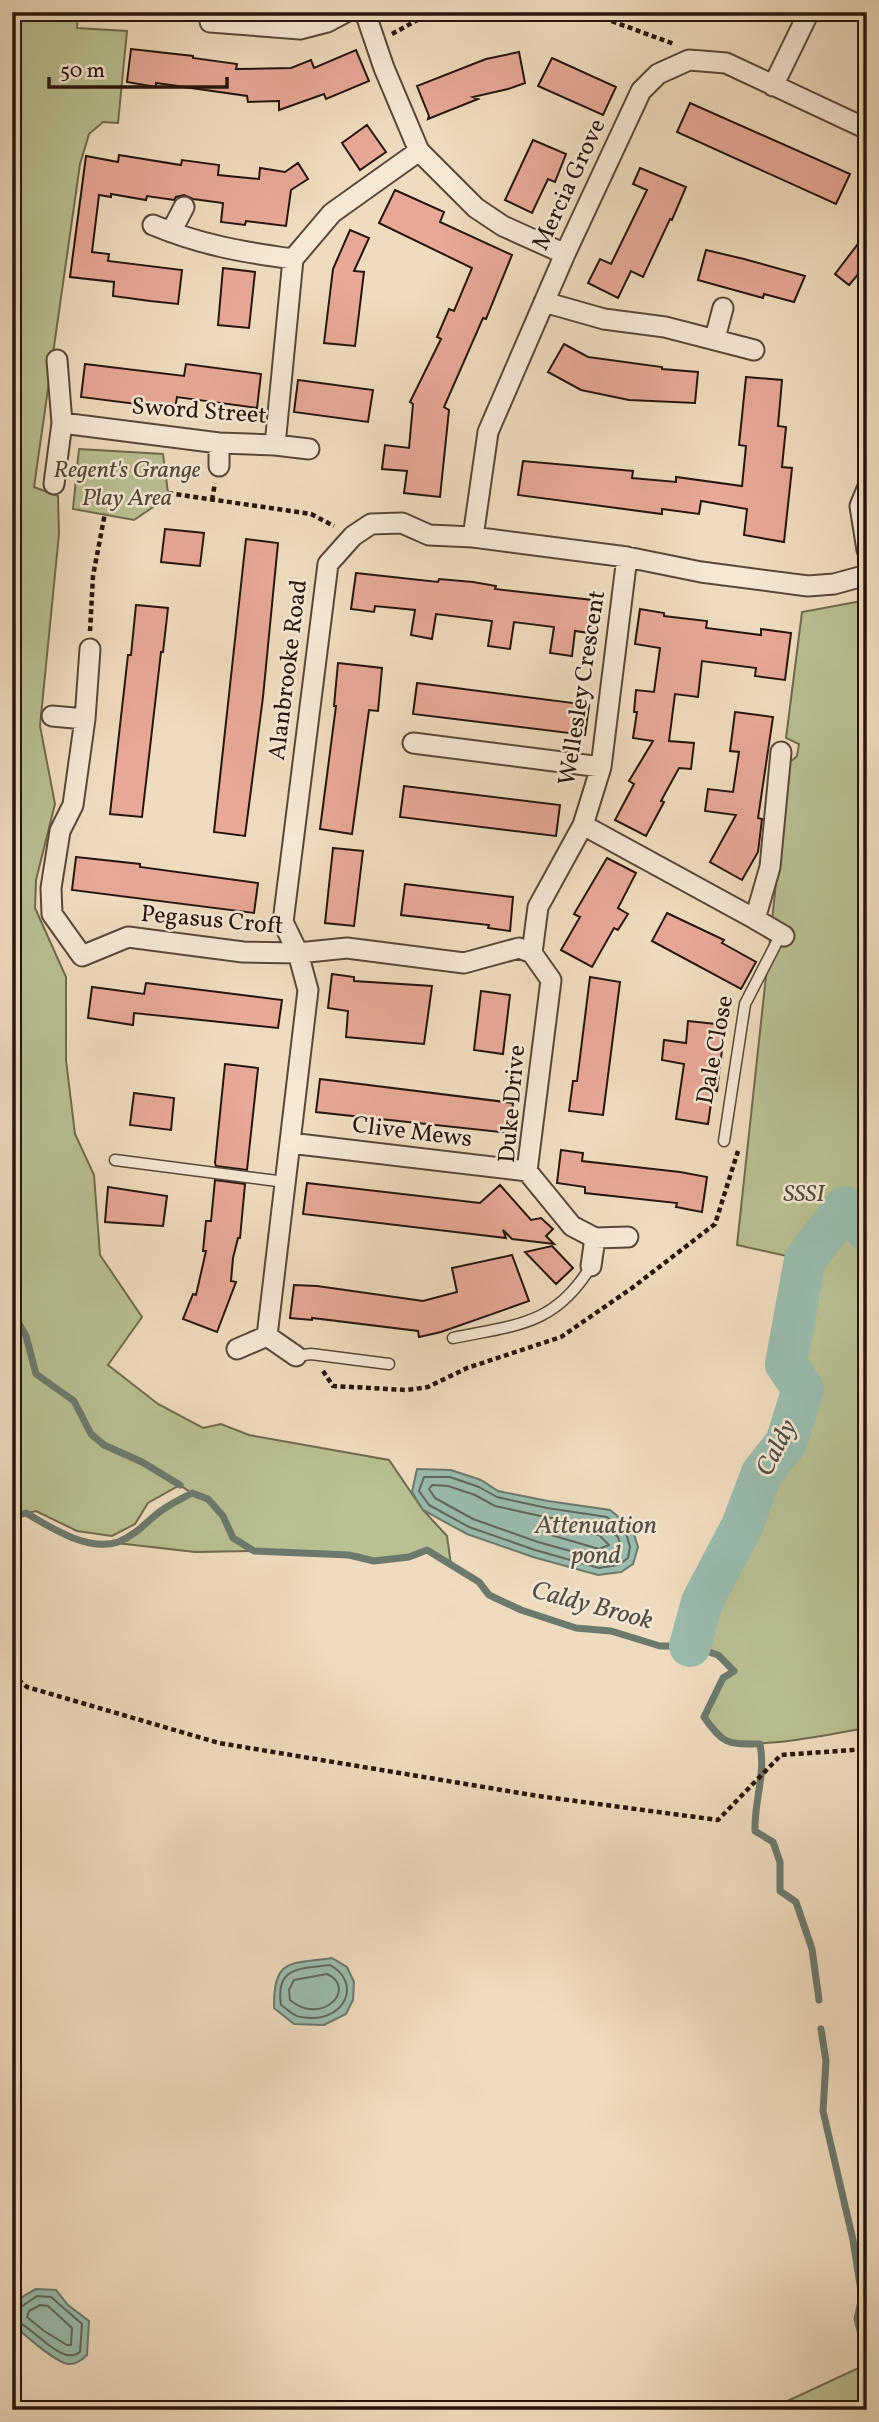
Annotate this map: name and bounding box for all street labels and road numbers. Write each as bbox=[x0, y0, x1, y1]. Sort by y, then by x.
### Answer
street label: Mercia Grove bbox=[525, 113, 615, 257]
street label: Sword Street bbox=[130, 390, 268, 434]
street label: Alanbrooke Road bbox=[261, 578, 317, 762]
street label: Wellesley Crescent bbox=[551, 588, 615, 788]
street label: Pegasus Croft bbox=[139, 898, 285, 944]
street label: Dale Close bbox=[689, 993, 743, 1107]
street label: Duke Drive bbox=[491, 1043, 535, 1165]
street label: Clive Mews bbox=[350, 1109, 474, 1157]

